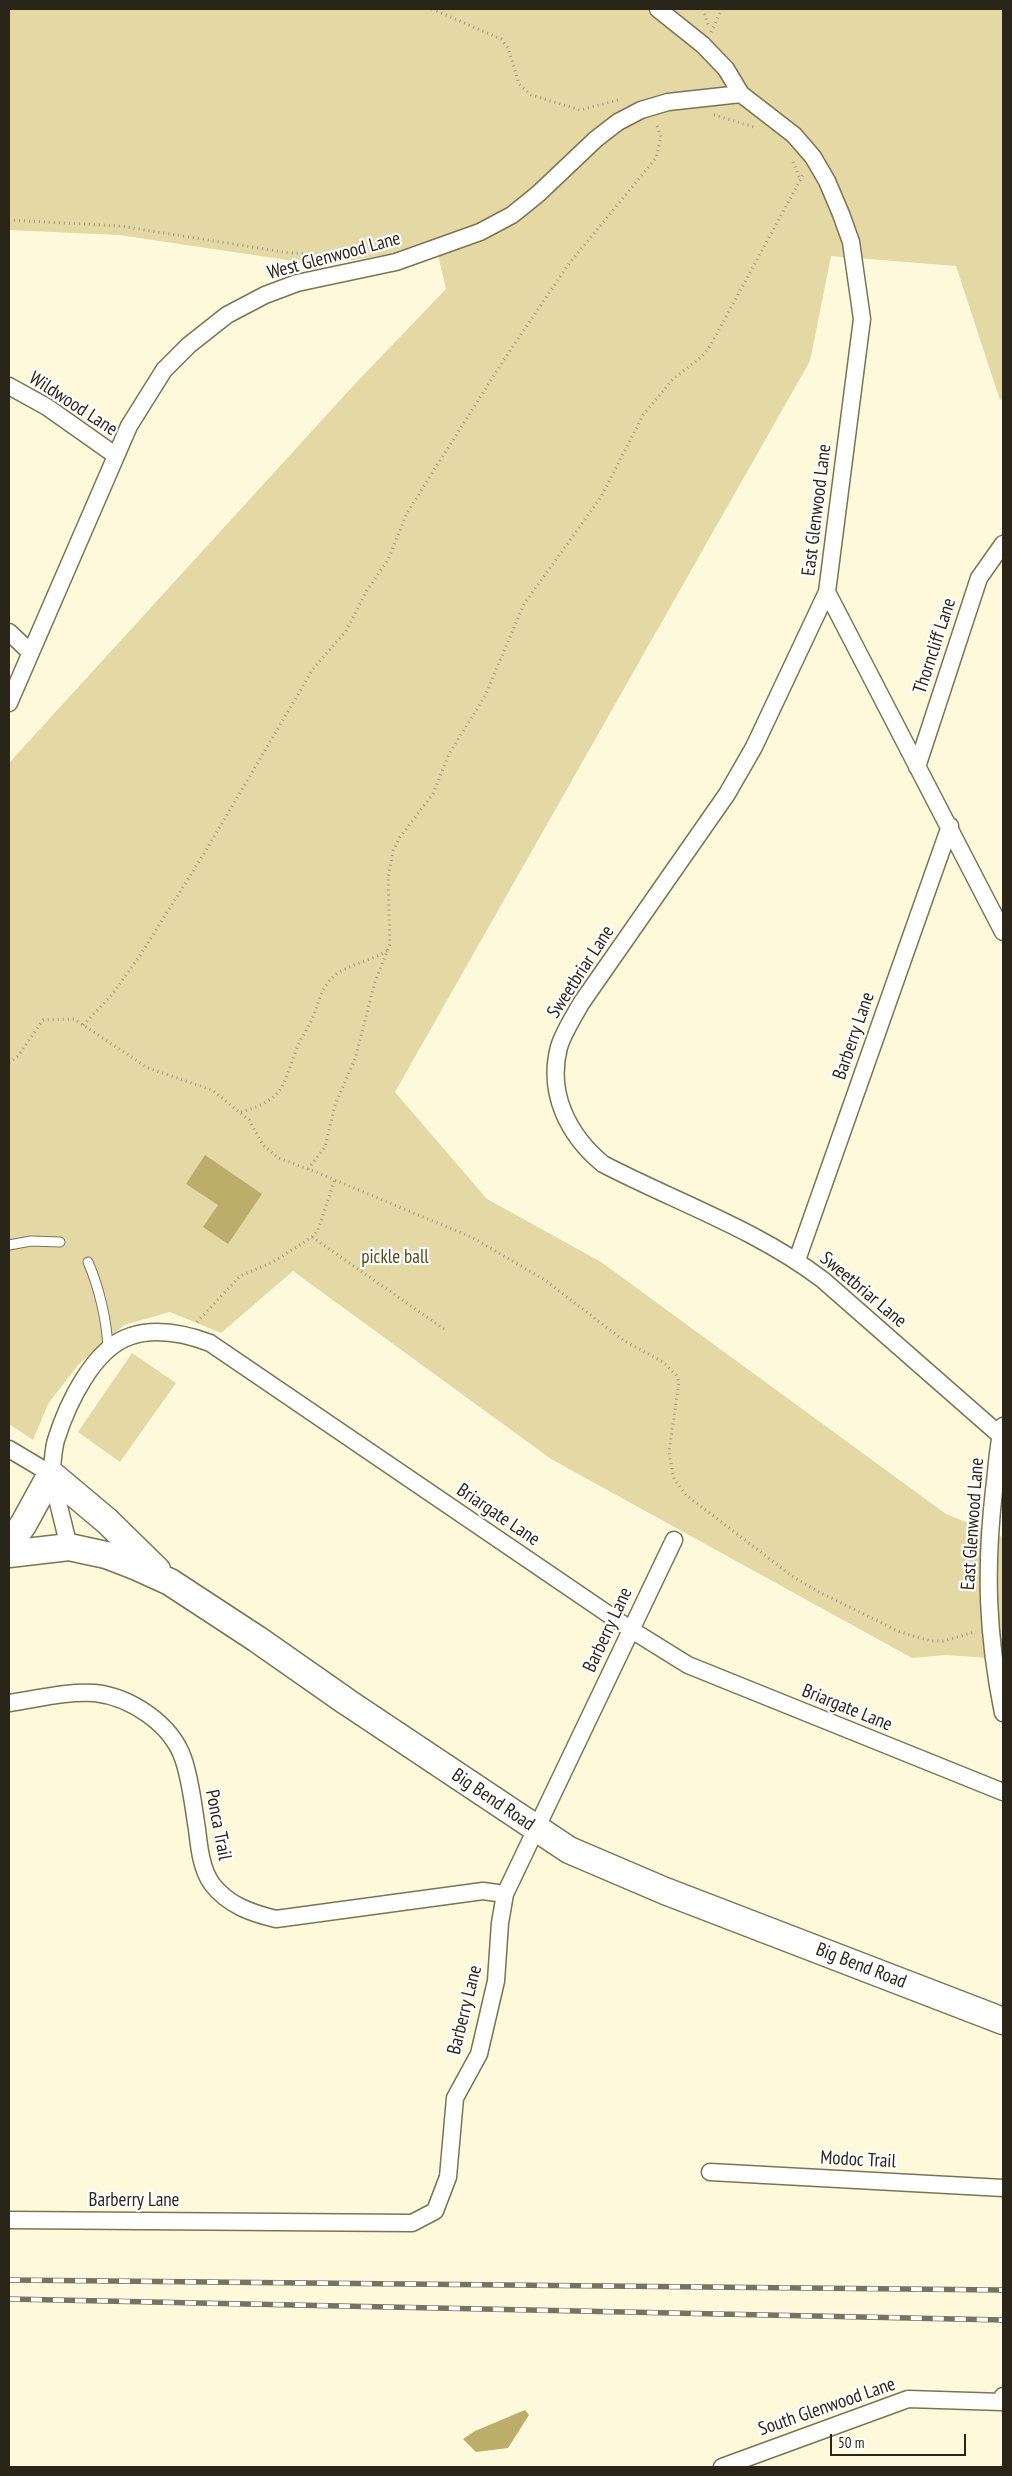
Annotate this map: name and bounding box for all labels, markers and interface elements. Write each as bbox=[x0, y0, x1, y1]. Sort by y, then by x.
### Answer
street label: West Glenwood Lane bbox=[265, 227, 403, 285]
street label: Wildwood Lane bbox=[25, 367, 121, 441]
street label: East Glenwood Lane bbox=[798, 443, 836, 577]
street label: Thorncliff Lane bbox=[909, 595, 961, 697]
street label: Sweetbriar Lane bbox=[543, 921, 619, 1023]
street label: Barberry Lane bbox=[828, 989, 880, 1083]
park label: pickle ball bbox=[361, 1247, 429, 1269]
street label: Sweetbriar Lane bbox=[815, 1247, 911, 1333]
street label: East Glenwood Lane bbox=[957, 1457, 989, 1591]
street label: Briargate Lane bbox=[452, 1479, 544, 1551]
street label: Barberry Lane bbox=[578, 1584, 638, 1676]
street label: Briargate Lane bbox=[799, 1680, 895, 1736]
street label: Big Bend Road bbox=[447, 1764, 539, 1836]
street label: Ponca Trail bbox=[200, 1788, 236, 1862]
street label: Big Bend Road bbox=[813, 1938, 909, 1994]
street label: Barberry Lane bbox=[443, 1963, 487, 2057]
street label: Modoc Trail bbox=[820, 2147, 896, 2173]
street label: Barberry Lane bbox=[89, 2190, 179, 2212]
street label: South Glenwood Lane bbox=[756, 2373, 898, 2441]
scale bar bbox=[832, 2424, 968, 2456]
text: 50 m bbox=[838, 2433, 864, 2452]

